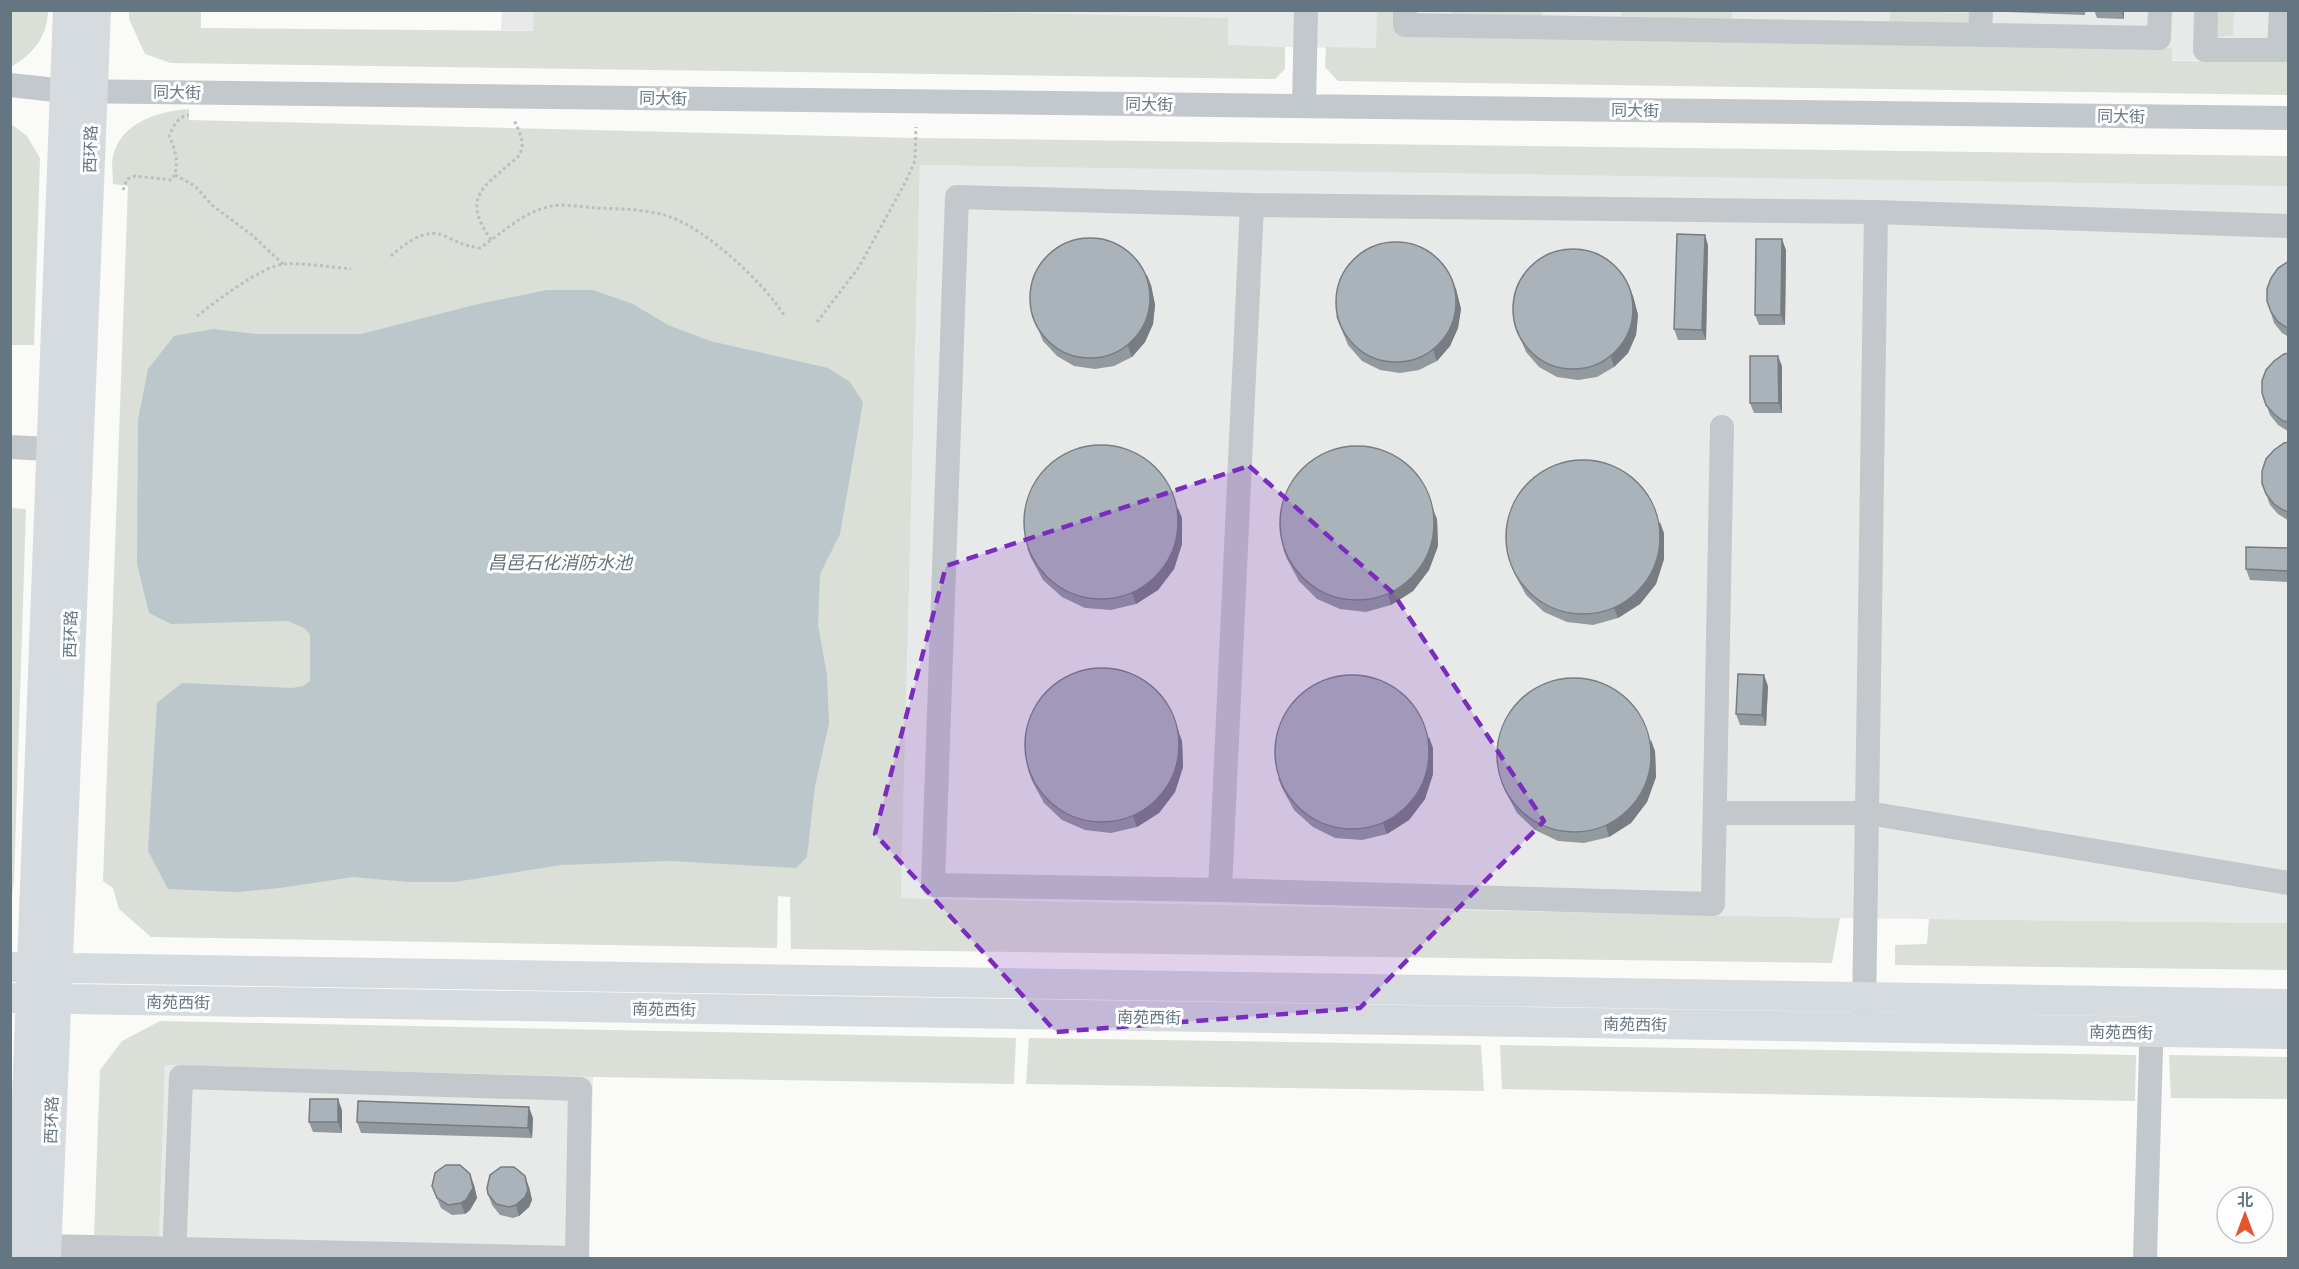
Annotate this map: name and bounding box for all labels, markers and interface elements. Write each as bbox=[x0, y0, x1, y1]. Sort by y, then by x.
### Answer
street label: 同大街 bbox=[153, 82, 201, 102]
street label: 同大街 bbox=[639, 88, 687, 108]
street label: 同大街 bbox=[1125, 94, 1173, 114]
street label: 同大街 bbox=[1611, 100, 1659, 120]
street label: 同大街 bbox=[2097, 106, 2145, 126]
street label: 西环路 bbox=[79, 125, 101, 173]
water label: 昌邑石化消防水池 bbox=[488, 551, 634, 573]
street label: 西环路 bbox=[59, 610, 81, 658]
street label: 南苑西街 bbox=[146, 991, 210, 1013]
street label: 南苑西街 bbox=[632, 998, 696, 1020]
street label: 南苑西街 bbox=[1117, 1006, 1181, 1028]
street label: 南苑西街 bbox=[1603, 1013, 1667, 1035]
street label: 南苑西街 bbox=[2089, 1021, 2153, 1043]
street label: 西环路 bbox=[40, 1096, 62, 1144]
north arrow bbox=[2215, 1185, 2275, 1245]
text: 北 bbox=[2237, 1190, 2253, 1210]

